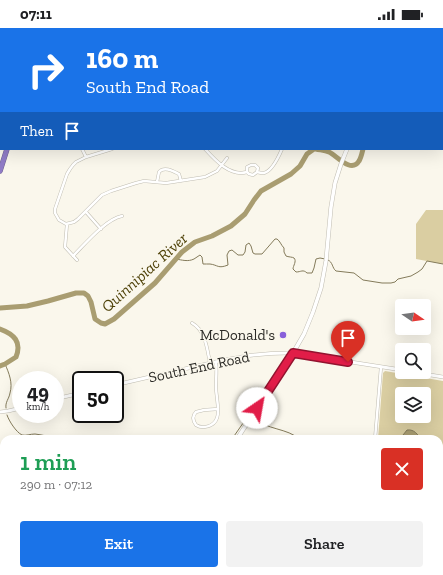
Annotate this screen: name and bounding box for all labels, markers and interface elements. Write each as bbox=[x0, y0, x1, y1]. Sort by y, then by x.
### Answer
text: 07:11 bbox=[20, 5, 52, 23]
text: 160 m bbox=[86, 42, 158, 75]
icon: right bbox=[20, 44, 72, 96]
text: South End Road bbox=[86, 76, 209, 98]
icon: arrive bbox=[61, 120, 83, 142]
text: Then bbox=[20, 122, 53, 140]
water label: Quinnipiac River bbox=[97, 228, 192, 316]
north arrow bbox=[395, 299, 431, 335]
map controls bbox=[395, 299, 431, 423]
pin bbox=[331, 321, 365, 362]
place label: McDonald's bbox=[200, 326, 275, 344]
icon: arrive bbox=[337, 327, 359, 349]
marker: McDonald's bbox=[278, 330, 288, 340]
button: search bbox=[395, 343, 431, 379]
street label: South End Road bbox=[147, 347, 252, 386]
speed limit sign: 50 bbox=[72, 371, 124, 423]
text: 49 bbox=[27, 380, 49, 404]
position arrow bbox=[236, 387, 278, 429]
button: layers bbox=[395, 387, 431, 423]
text: km/h bbox=[27, 401, 49, 413]
text: 1 min bbox=[20, 447, 76, 476]
button: close bbox=[381, 448, 423, 490]
text: 290 m · 07:12 bbox=[20, 477, 92, 492]
button: Exit bbox=[20, 521, 218, 567]
button: Share bbox=[226, 521, 423, 567]

